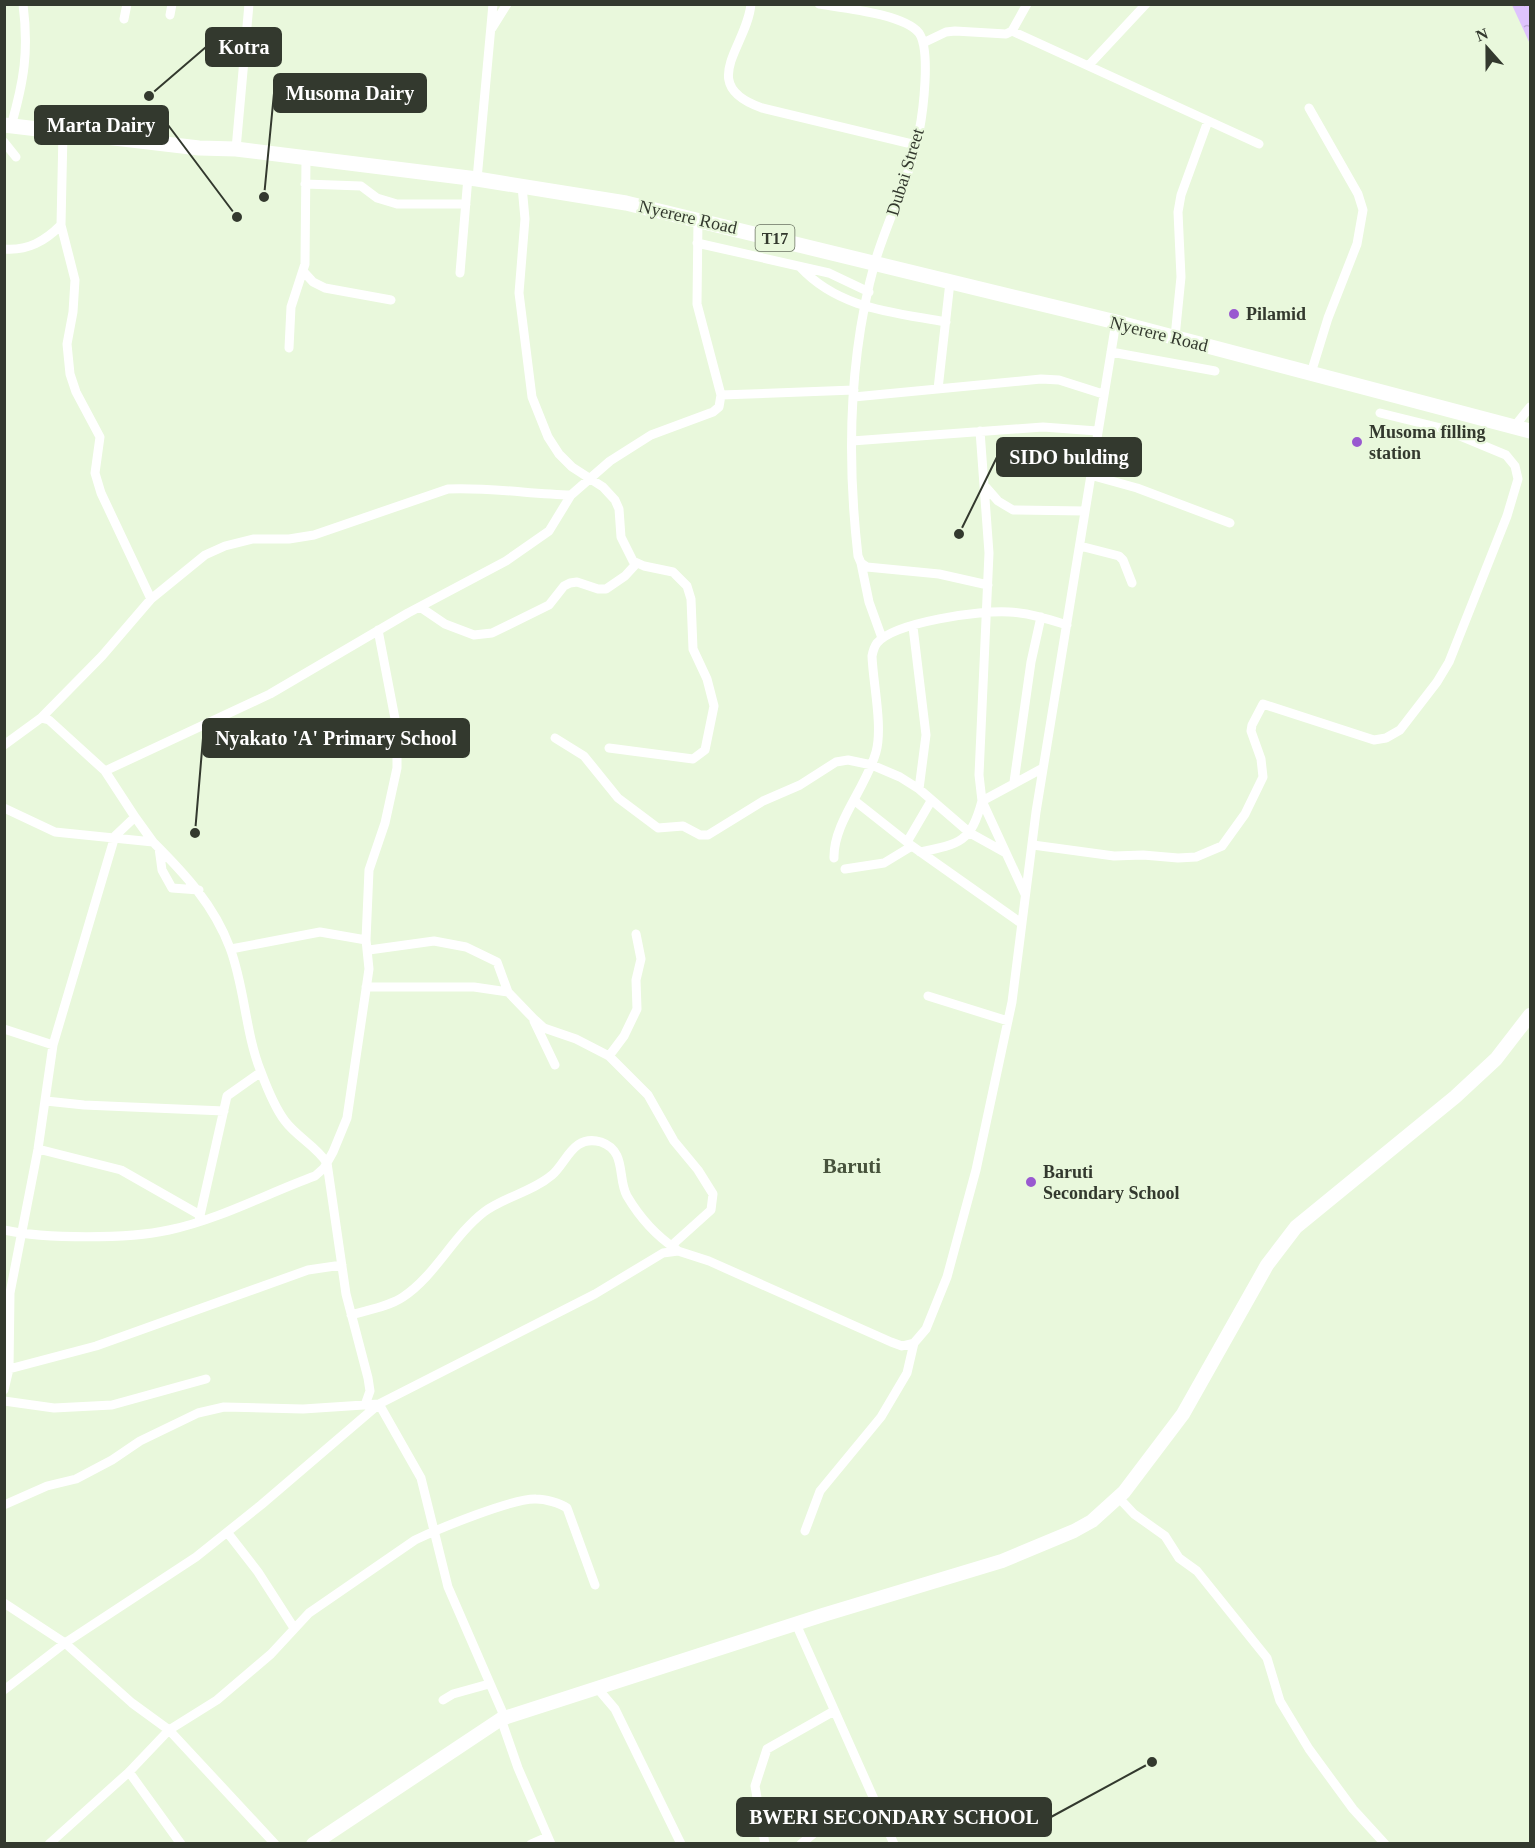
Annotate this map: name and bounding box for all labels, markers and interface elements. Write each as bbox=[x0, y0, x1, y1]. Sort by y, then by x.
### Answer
north arrow bbox=[1457, 18, 1517, 78]
text: N bbox=[1473, 24, 1491, 44]
callout: Kotra bbox=[206, 28, 281, 66]
text: Kotra bbox=[218, 36, 270, 58]
callout: Musoma Dairy bbox=[274, 74, 426, 112]
text: Musoma Dairy bbox=[286, 82, 414, 105]
callout: Marta Dairy bbox=[35, 106, 168, 144]
text: Marta Dairy bbox=[47, 114, 155, 137]
street label: Dubai Street bbox=[882, 126, 928, 218]
street label: Nyerere Road bbox=[637, 196, 739, 238]
road number: T17 bbox=[756, 225, 794, 251]
place label: Pilamid bbox=[1246, 304, 1306, 324]
marker: Pilamid bbox=[1227, 307, 1241, 321]
street label: Nyerere Road bbox=[1108, 312, 1210, 356]
place label: Musoma filling station bbox=[1369, 422, 1486, 463]
marker: Musoma filling station bbox=[1350, 435, 1364, 449]
callout: SIDO bulding bbox=[997, 438, 1141, 476]
text: SIDO bulding bbox=[1009, 446, 1129, 469]
callout: Nyakato 'A' Primary School bbox=[203, 719, 469, 757]
text: Nyakato 'A' Primary School bbox=[215, 727, 457, 750]
district label: Baruti bbox=[823, 1154, 881, 1178]
place label: Baruti Secondary School bbox=[1043, 1162, 1180, 1203]
marker: Baruti Secondary School bbox=[1024, 1175, 1038, 1189]
callout: BWERI SECONDARY SCHOOL bbox=[737, 1798, 1051, 1836]
text: BWERI SECONDARY SCHOOL bbox=[749, 1806, 1039, 1828]

